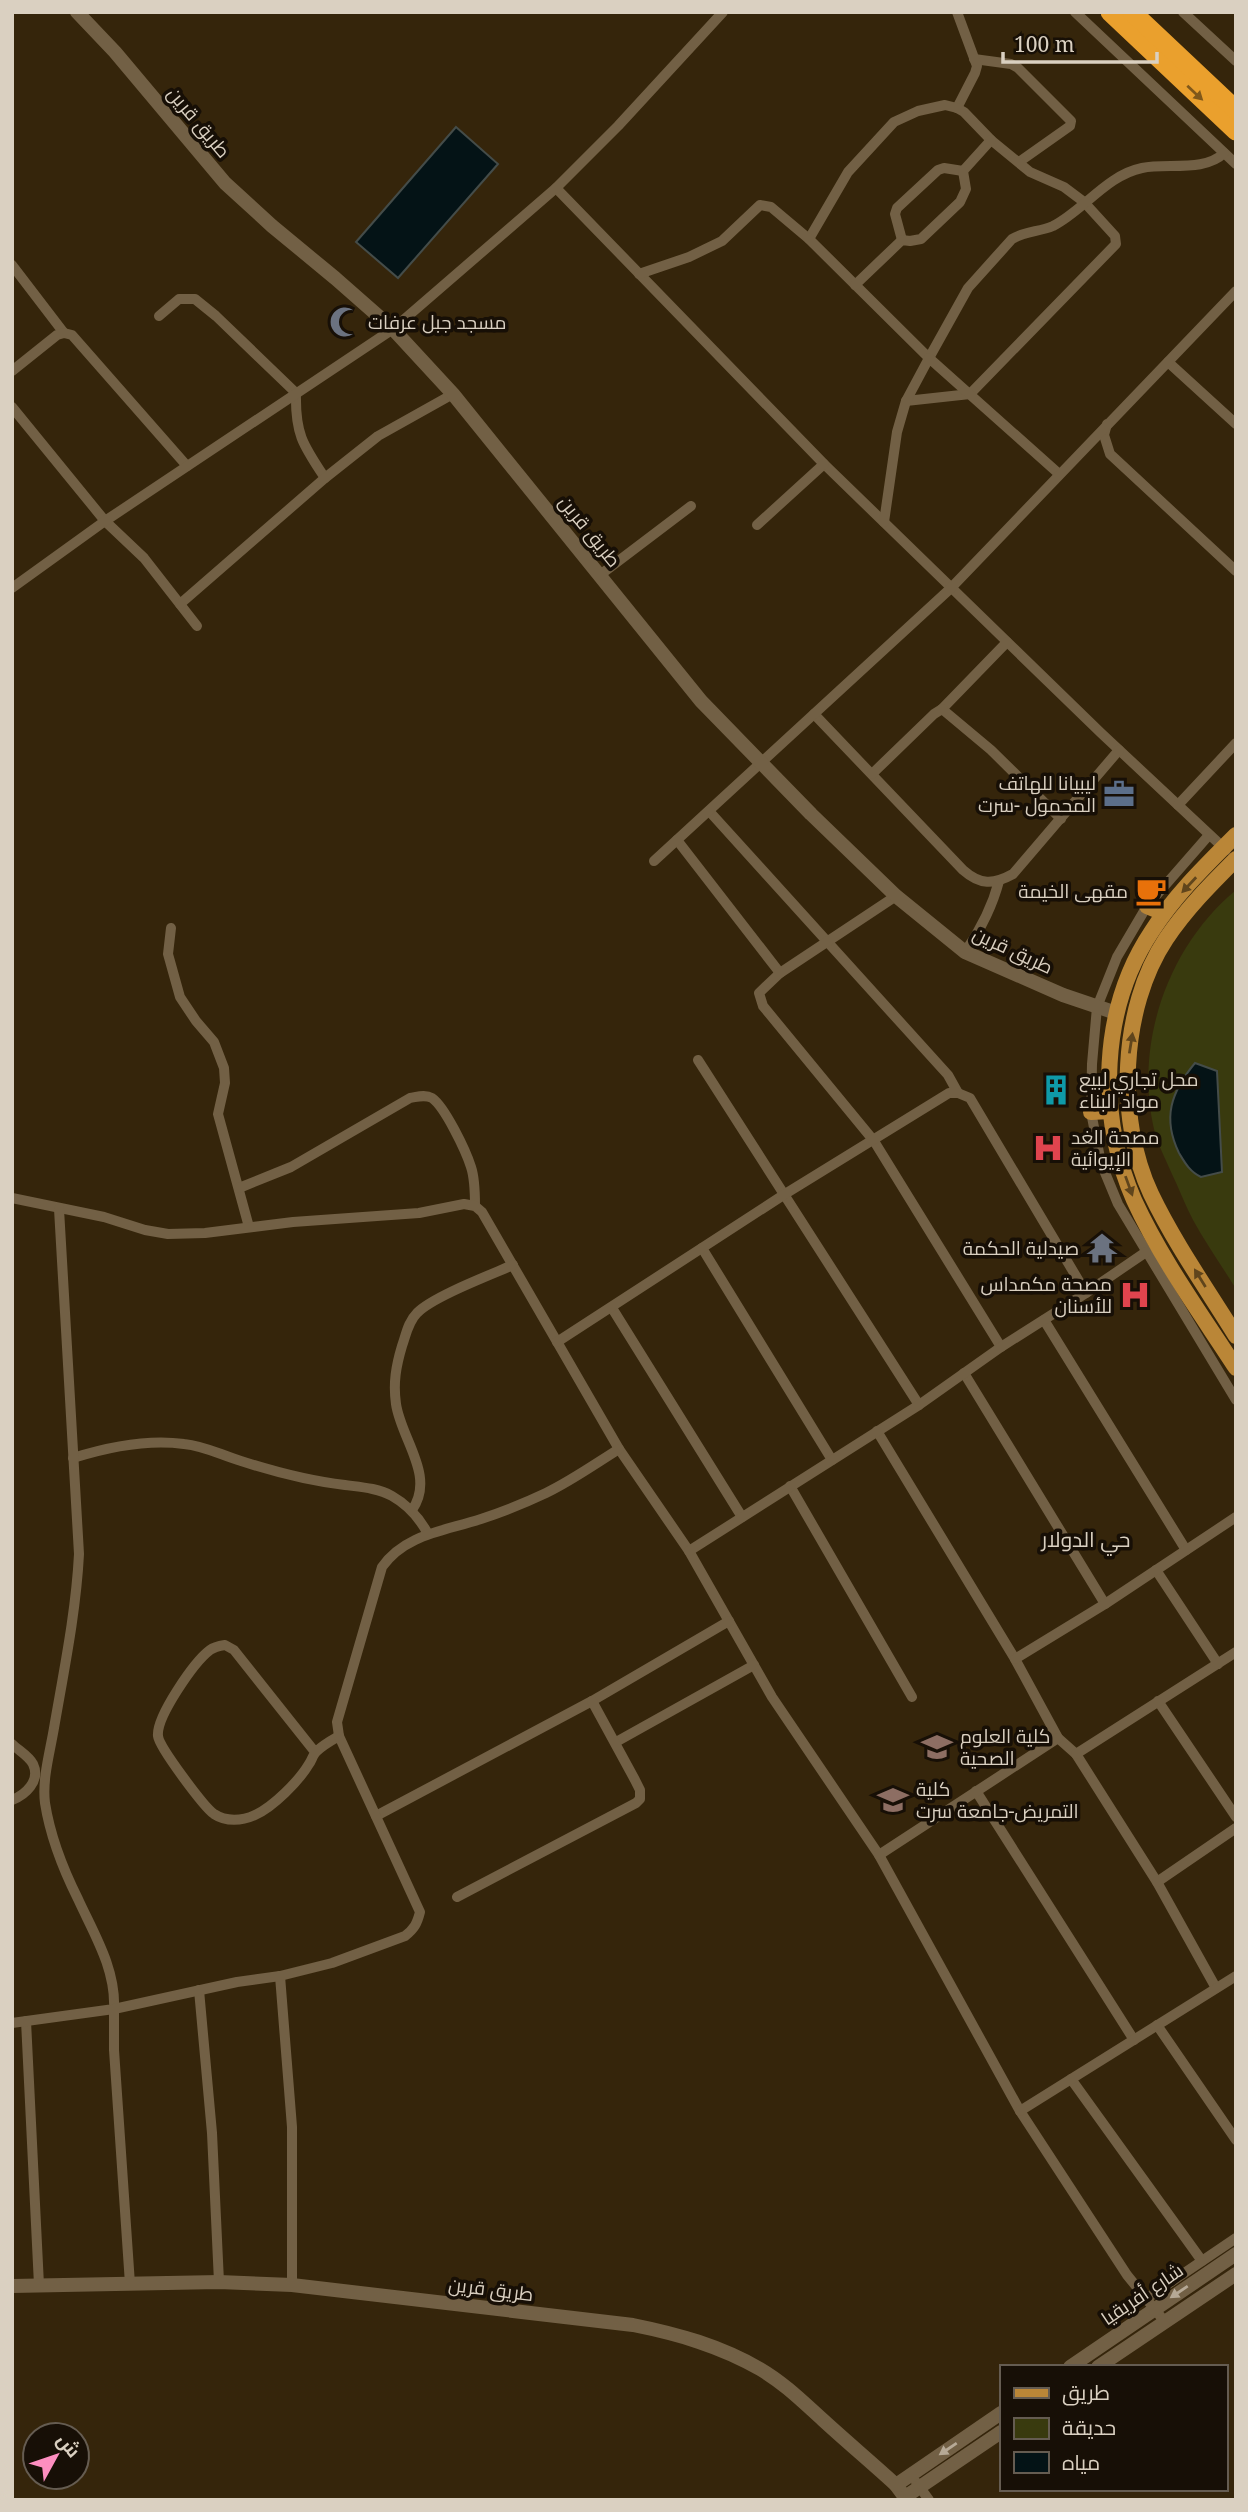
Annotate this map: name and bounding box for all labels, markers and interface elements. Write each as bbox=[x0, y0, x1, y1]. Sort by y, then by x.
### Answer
scale bar bbox=[1003, 21, 1157, 65]
text: 100 m bbox=[1014, 30, 1075, 58]
street label: طريق قرين bbox=[162, 81, 236, 163]
one-way arrow bbox=[1186, 84, 1203, 100]
mosque icon: مسجد جبل عرفات bbox=[328, 305, 362, 339]
place label: مسجد جبل عرفات bbox=[368, 309, 507, 335]
street label: طريق قرين bbox=[553, 490, 627, 572]
place label: ليبيانا للهاتف المحمول -سرت bbox=[978, 770, 1096, 818]
office icon: ليبيانا للهاتف المحمول -سرت bbox=[1102, 777, 1136, 811]
cafe icon: مقهى الخيمة bbox=[1134, 874, 1168, 908]
one-way arrow bbox=[1181, 876, 1197, 893]
place label: مقهى الخيمة bbox=[1018, 878, 1128, 904]
street label: طريق قرين bbox=[969, 920, 1057, 980]
one-way arrow bbox=[1125, 1031, 1136, 1053]
place label: محل تجاري لبيع مواد البناء bbox=[1079, 1066, 1198, 1114]
building icon: محل تجاري لبيع مواد البناء bbox=[1039, 1073, 1073, 1107]
place label: مصحة الغد الإيوائية bbox=[1071, 1124, 1159, 1172]
hospital icon: مصحة الغد الإيوائية bbox=[1031, 1131, 1065, 1165]
one-way arrow bbox=[1124, 1176, 1135, 1197]
temple icon: صيدلية الحكمة bbox=[1085, 1231, 1119, 1265]
place label: صيدلية الحكمة bbox=[963, 1235, 1079, 1261]
one-way arrow bbox=[1193, 1268, 1206, 1287]
place label: مصحة مكمداس للأسنان bbox=[980, 1271, 1112, 1319]
hospital icon: مصحة مكمداس للأسنان bbox=[1118, 1278, 1152, 1312]
district label: حي الدولار bbox=[1041, 1525, 1130, 1556]
place label: كلية العلوم الصحية bbox=[960, 1723, 1050, 1771]
school or university icon: كلية العلوم الصحية bbox=[920, 1730, 954, 1764]
place label: كلية التمريض-جامعة سرت bbox=[916, 1776, 1079, 1824]
school or university icon: كلية التمريض-جامعة سرت bbox=[876, 1783, 910, 1817]
street label: شارع أفريقيا bbox=[1096, 2257, 1189, 2332]
street label: طريق قرين bbox=[447, 2271, 535, 2307]
one-way arrow bbox=[1170, 2285, 1188, 2299]
legend bbox=[1000, 2365, 1227, 2491]
text: طريق bbox=[1062, 2378, 1110, 2406]
text: حديقة bbox=[1062, 2413, 1116, 2441]
north arrow bbox=[21, 2421, 91, 2491]
text: ش bbox=[51, 2427, 87, 2463]
one-way arrow bbox=[939, 2442, 958, 2455]
text: مياه bbox=[1062, 2448, 1100, 2476]

